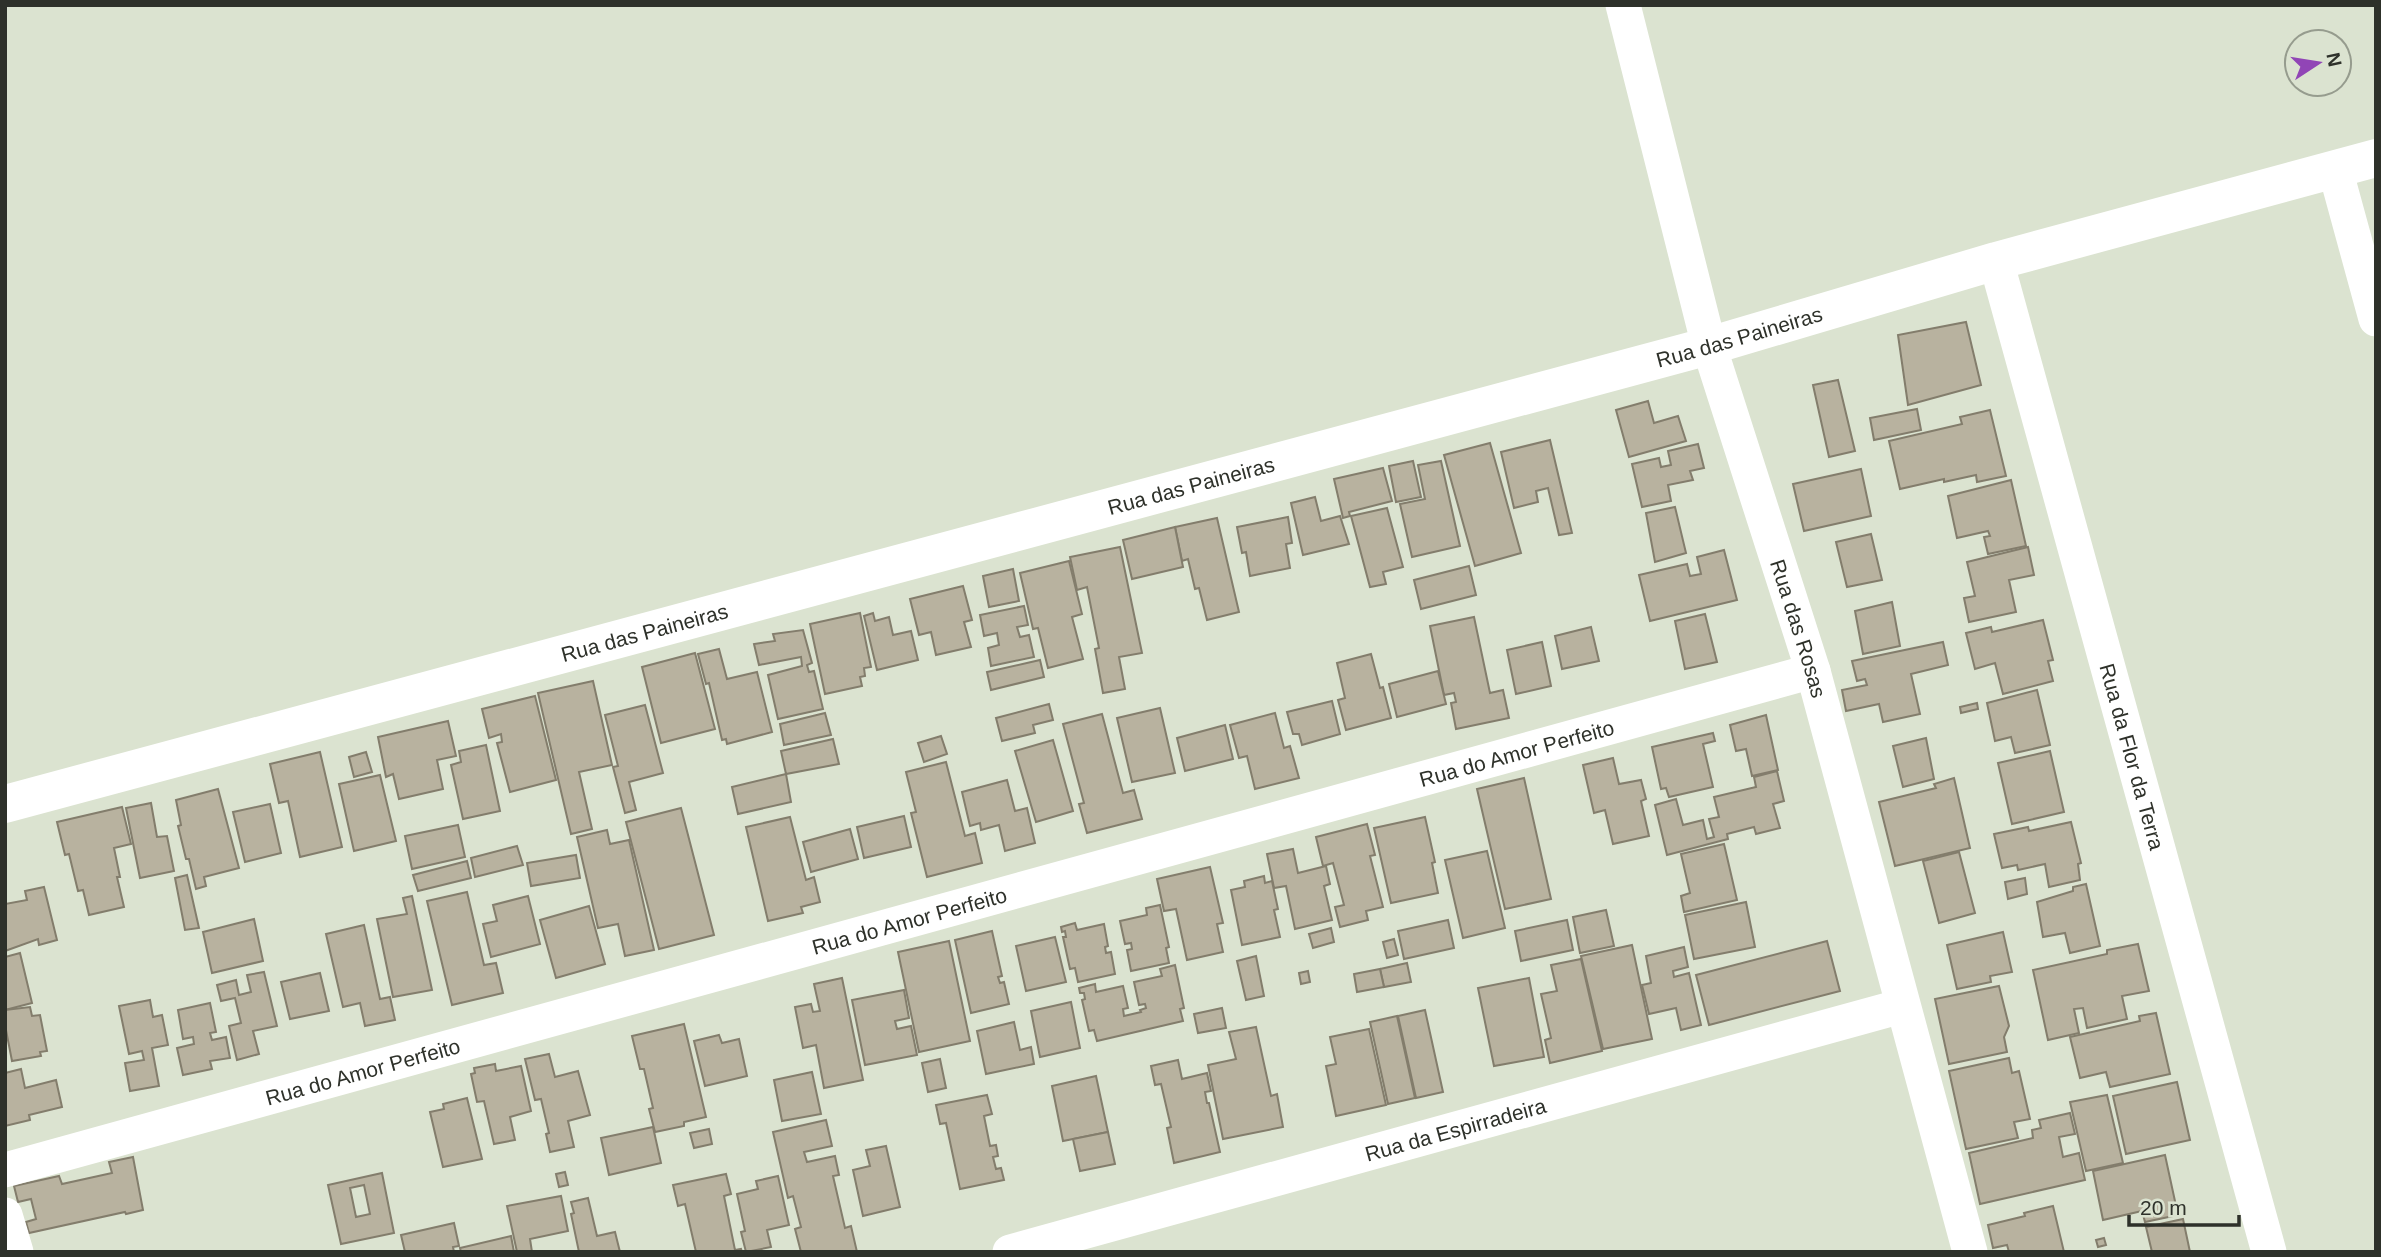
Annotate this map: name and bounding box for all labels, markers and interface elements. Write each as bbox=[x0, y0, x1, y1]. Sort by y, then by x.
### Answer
north arrow bbox=[2283, 28, 2353, 98]
text: N bbox=[2322, 51, 2346, 68]
street label: Rua das Paineiras bbox=[1654, 302, 1825, 371]
street label: Rua das Paineiras bbox=[1105, 452, 1277, 519]
street label: Rua das Rosas bbox=[1766, 556, 1831, 700]
street label: Rua das Paineiras bbox=[558, 599, 730, 666]
street label: Rua da Flor da Terra bbox=[2096, 661, 2169, 853]
street label: Rua do Amor Perfeito bbox=[1417, 715, 1616, 791]
street label: Rua do Amor Perfeito bbox=[809, 883, 1009, 958]
street label: Rua do Amor Perfeito bbox=[263, 1033, 463, 1109]
street label: Rua da Espirradeira bbox=[1362, 1093, 1549, 1165]
scale bar bbox=[2129, 1184, 2239, 1228]
text: 20 m bbox=[2140, 1196, 2187, 1219]

